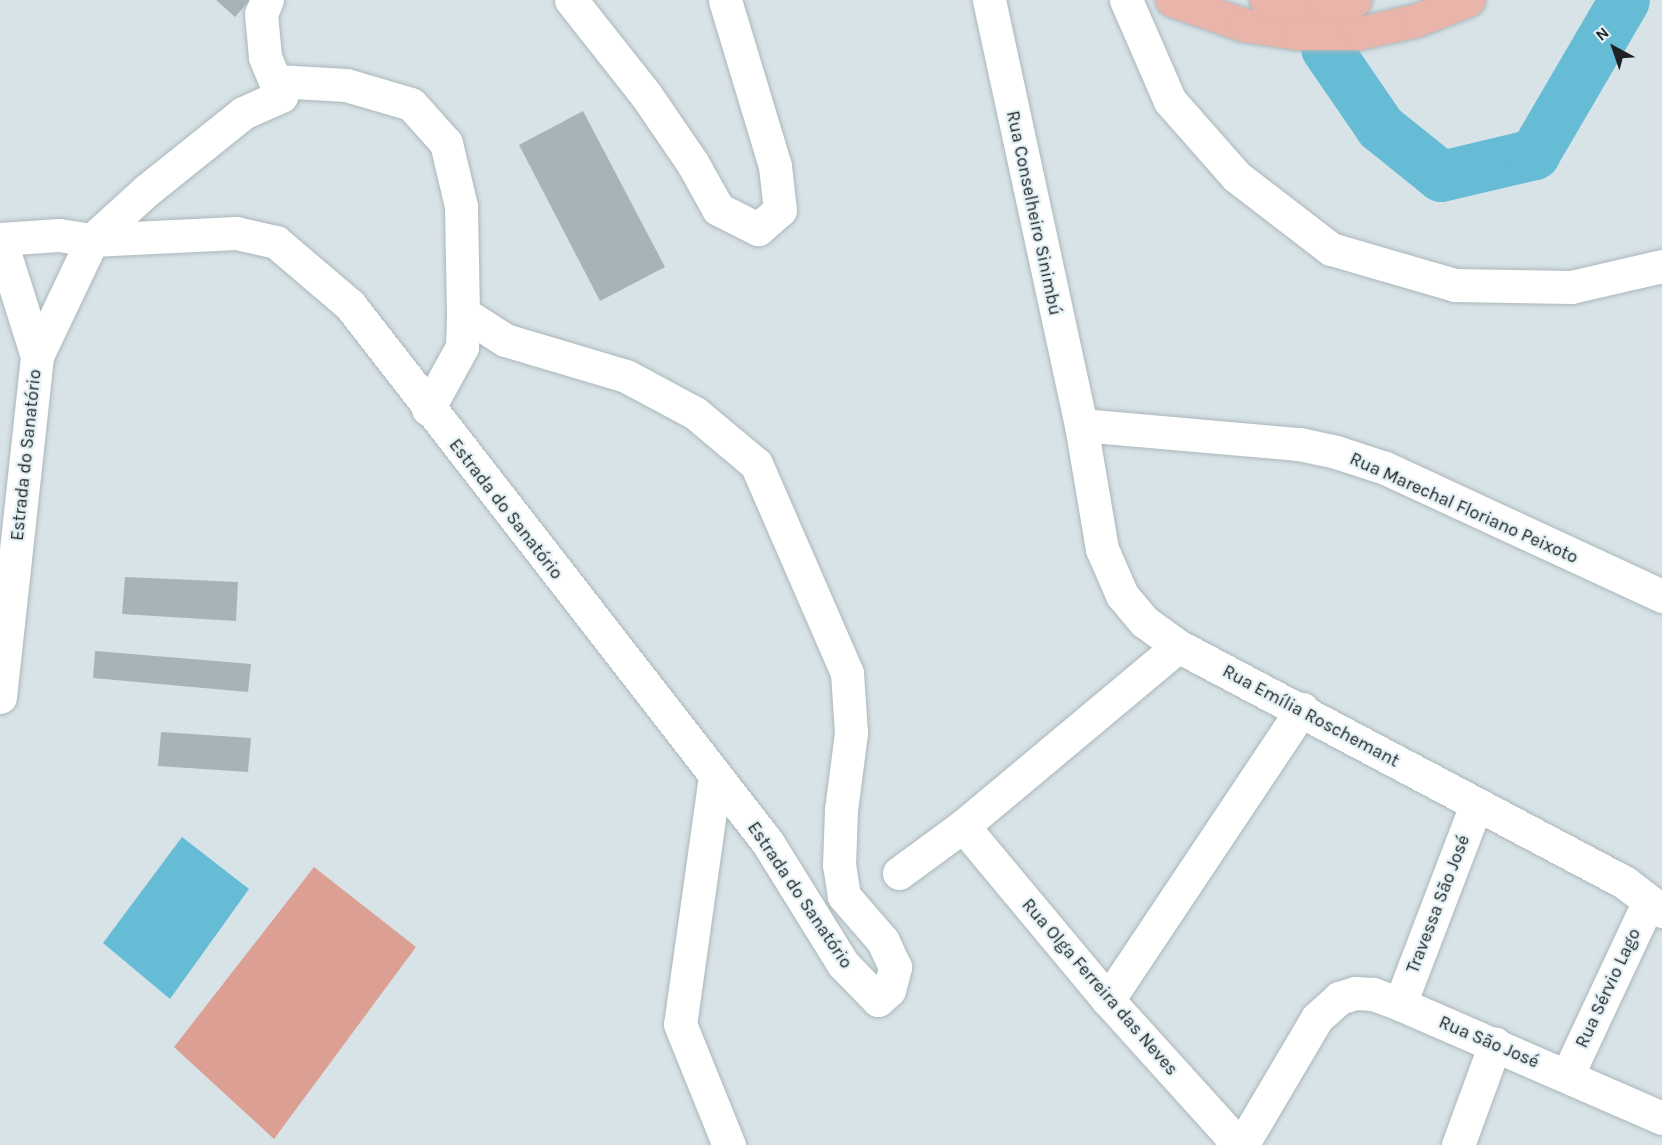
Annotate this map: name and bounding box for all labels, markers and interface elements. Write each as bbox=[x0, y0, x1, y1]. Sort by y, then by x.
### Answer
north arrow bbox=[1584, 18, 1644, 78]
text: N bbox=[1592, 23, 1613, 45]
street label: Rua Conselheiro Sinimbú bbox=[1002, 109, 1066, 317]
street label: Estrada do Sanatório bbox=[6, 368, 46, 542]
street label: Estrada do Sanatório bbox=[444, 434, 568, 584]
street label: Rua Marechal Floriano Peixoto bbox=[1346, 448, 1582, 568]
street label: Rua Emília Roschemant bbox=[1219, 660, 1403, 772]
street label: Estrada do Sanatório bbox=[743, 818, 857, 972]
street label: Travessa São José bbox=[1402, 832, 1474, 976]
street label: Rua Olga Ferreira das Neves bbox=[1017, 894, 1183, 1080]
street label: Rua Sérvio Lago bbox=[1571, 925, 1645, 1051]
street label: Rua São José bbox=[1436, 1011, 1542, 1073]

